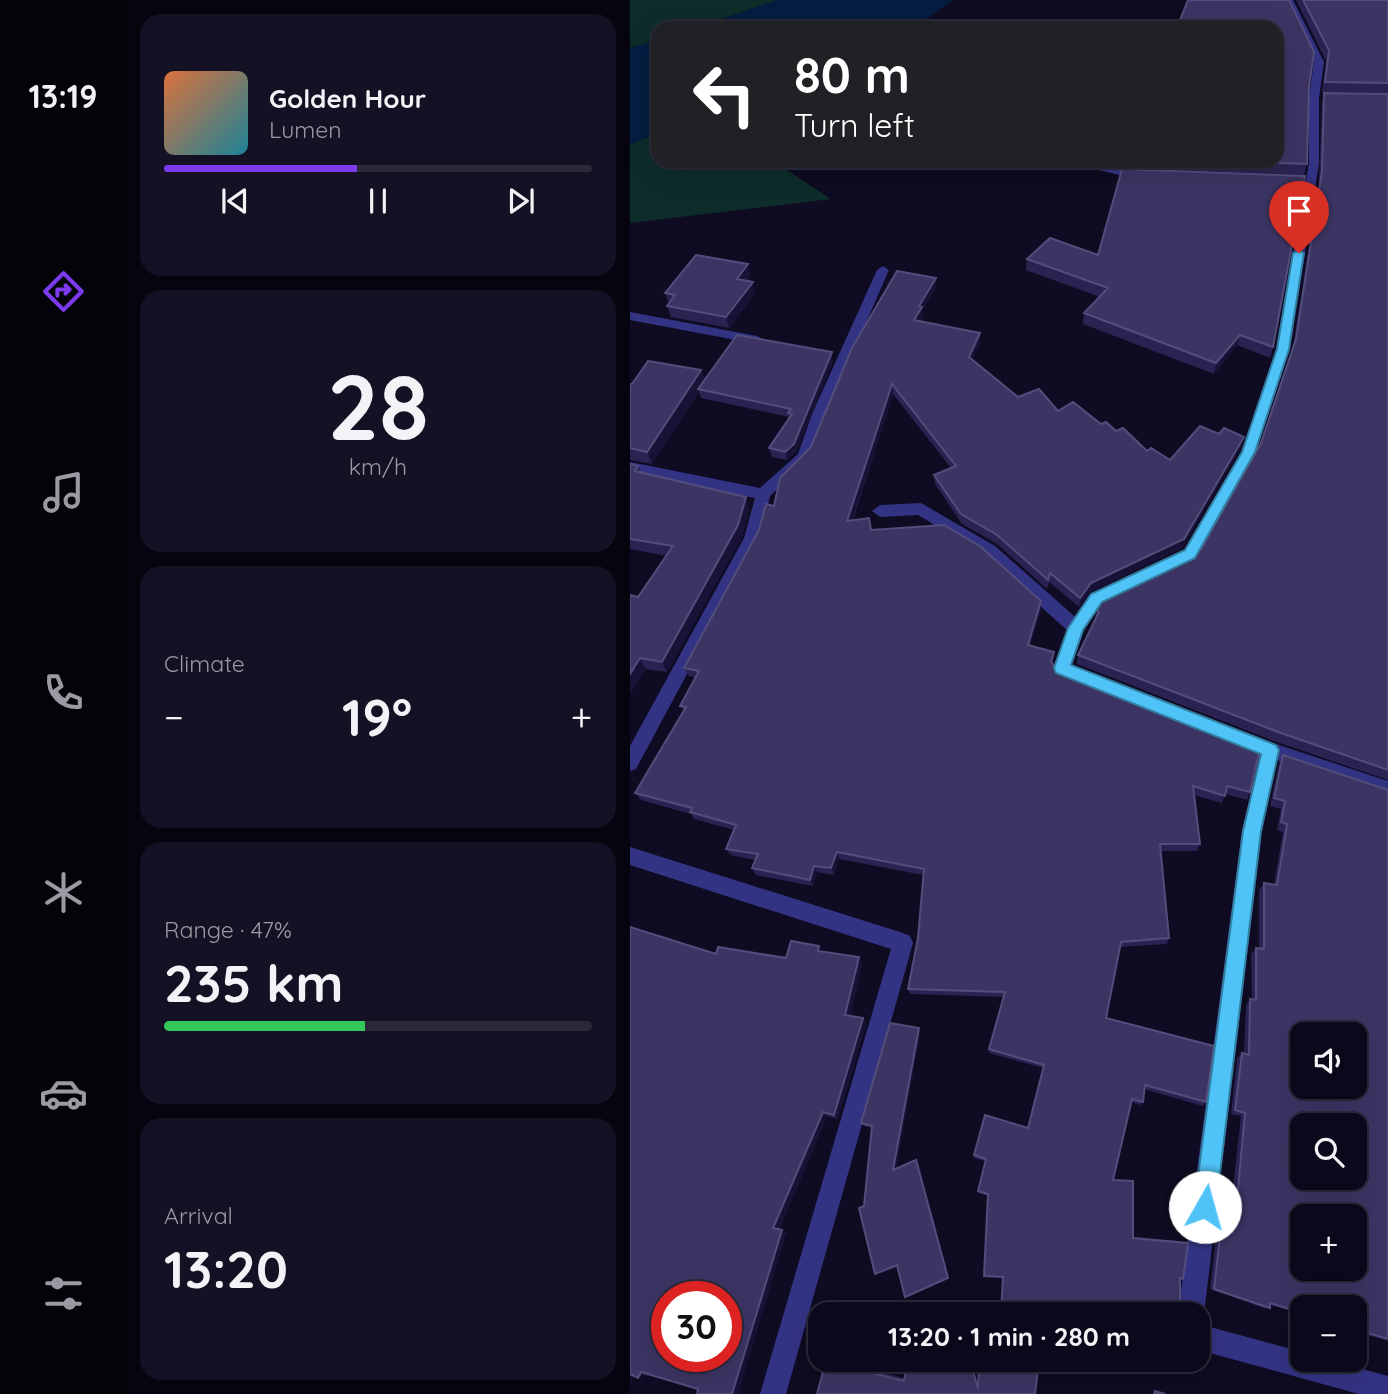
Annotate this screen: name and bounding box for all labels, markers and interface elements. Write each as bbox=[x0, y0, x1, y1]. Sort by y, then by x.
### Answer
text: 80 m bbox=[794, 44, 910, 105]
icon: left bbox=[679, 49, 770, 140]
text: 13:19 bbox=[29, 76, 98, 116]
text: Golden Hour bbox=[269, 82, 426, 115]
text: Turn left bbox=[794, 105, 915, 145]
text: Lumen bbox=[269, 115, 342, 144]
pin bbox=[1269, 181, 1329, 253]
icon: previous bbox=[216, 182, 254, 220]
icon: pause bbox=[359, 182, 397, 220]
icon: next bbox=[502, 182, 540, 220]
icon: arrive bbox=[1280, 192, 1318, 230]
icon: directions bbox=[39, 267, 88, 316]
text: 28 bbox=[327, 349, 429, 463]
text: km/h bbox=[349, 452, 407, 481]
icon: music bbox=[39, 468, 88, 517]
text: Climate bbox=[164, 649, 245, 678]
icon: phone bbox=[39, 668, 88, 717]
text: 19° bbox=[342, 684, 412, 749]
text: − bbox=[164, 693, 184, 741]
text: + bbox=[571, 693, 592, 741]
icon: climate bbox=[39, 868, 88, 917]
text: Range · 47% bbox=[164, 915, 292, 944]
text: 235 km bbox=[164, 950, 344, 1015]
map controls bbox=[1290, 1022, 1367, 1372]
button: sound bbox=[1290, 1022, 1367, 1099]
icon: car bbox=[39, 1069, 88, 1118]
button: search bbox=[1290, 1113, 1367, 1190]
position arrow bbox=[1168, 1170, 1242, 1244]
text: Arrival bbox=[164, 1201, 233, 1230]
button: + bbox=[1290, 1204, 1367, 1281]
text: 13:20 bbox=[164, 1236, 288, 1301]
icon: filters bbox=[39, 1269, 88, 1318]
speed limit sign: 30 bbox=[651, 1281, 742, 1372]
button: − bbox=[1290, 1295, 1367, 1372]
text: 13:20 · 1 min · 280 m bbox=[888, 1320, 1130, 1353]

